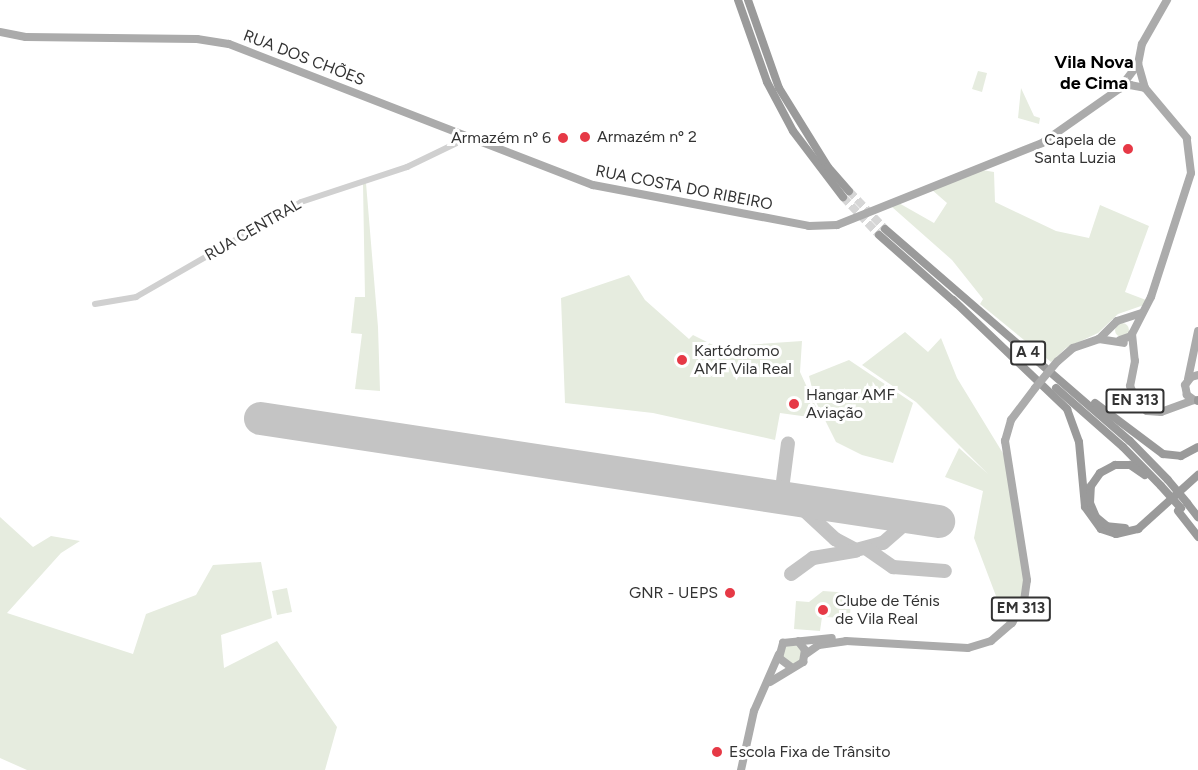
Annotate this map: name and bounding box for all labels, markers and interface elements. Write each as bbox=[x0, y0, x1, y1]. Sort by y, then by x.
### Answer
street label: RUA DOS CHÕES bbox=[241, 26, 367, 90]
district label: Vila Nova de Cima bbox=[1054, 52, 1134, 94]
place label: Armazém nº 2 bbox=[597, 127, 697, 147]
place label: Armazém nº 6 bbox=[451, 128, 551, 148]
marker: Armazém nº 2 bbox=[578, 130, 592, 144]
place label: Capela de Santa Luzia bbox=[1034, 130, 1116, 168]
marker: Armazém nº 6 bbox=[556, 131, 570, 145]
marker: Capela de Santa Luzia bbox=[1121, 142, 1135, 156]
street label: RUA COSTA DO RIBEIRO bbox=[594, 161, 774, 215]
street label: RUA CENTRAL bbox=[202, 195, 304, 265]
place label: Kartódromo AMF Vila Real bbox=[694, 341, 792, 379]
road number: A 4 bbox=[1010, 341, 1046, 365]
marker: Kartódromo AMF Vila Real bbox=[675, 353, 689, 367]
place label: Hangar AMF Aviação bbox=[806, 385, 895, 423]
road number: EN 313 bbox=[1105, 389, 1165, 413]
marker: Hangar AMF Aviação bbox=[787, 397, 801, 411]
place label: GNR - UEPS bbox=[629, 583, 718, 603]
marker: GNR - UEPS bbox=[723, 586, 737, 600]
place label: Clube de Ténis de Vila Real bbox=[835, 591, 940, 629]
road number: EM 313 bbox=[990, 597, 1052, 621]
marker: Clube de Ténis de Vila Real bbox=[816, 603, 830, 617]
place label: Escola Fixa de Trânsito bbox=[729, 742, 891, 762]
marker: Escola Fixa de Trânsito bbox=[710, 745, 724, 759]

